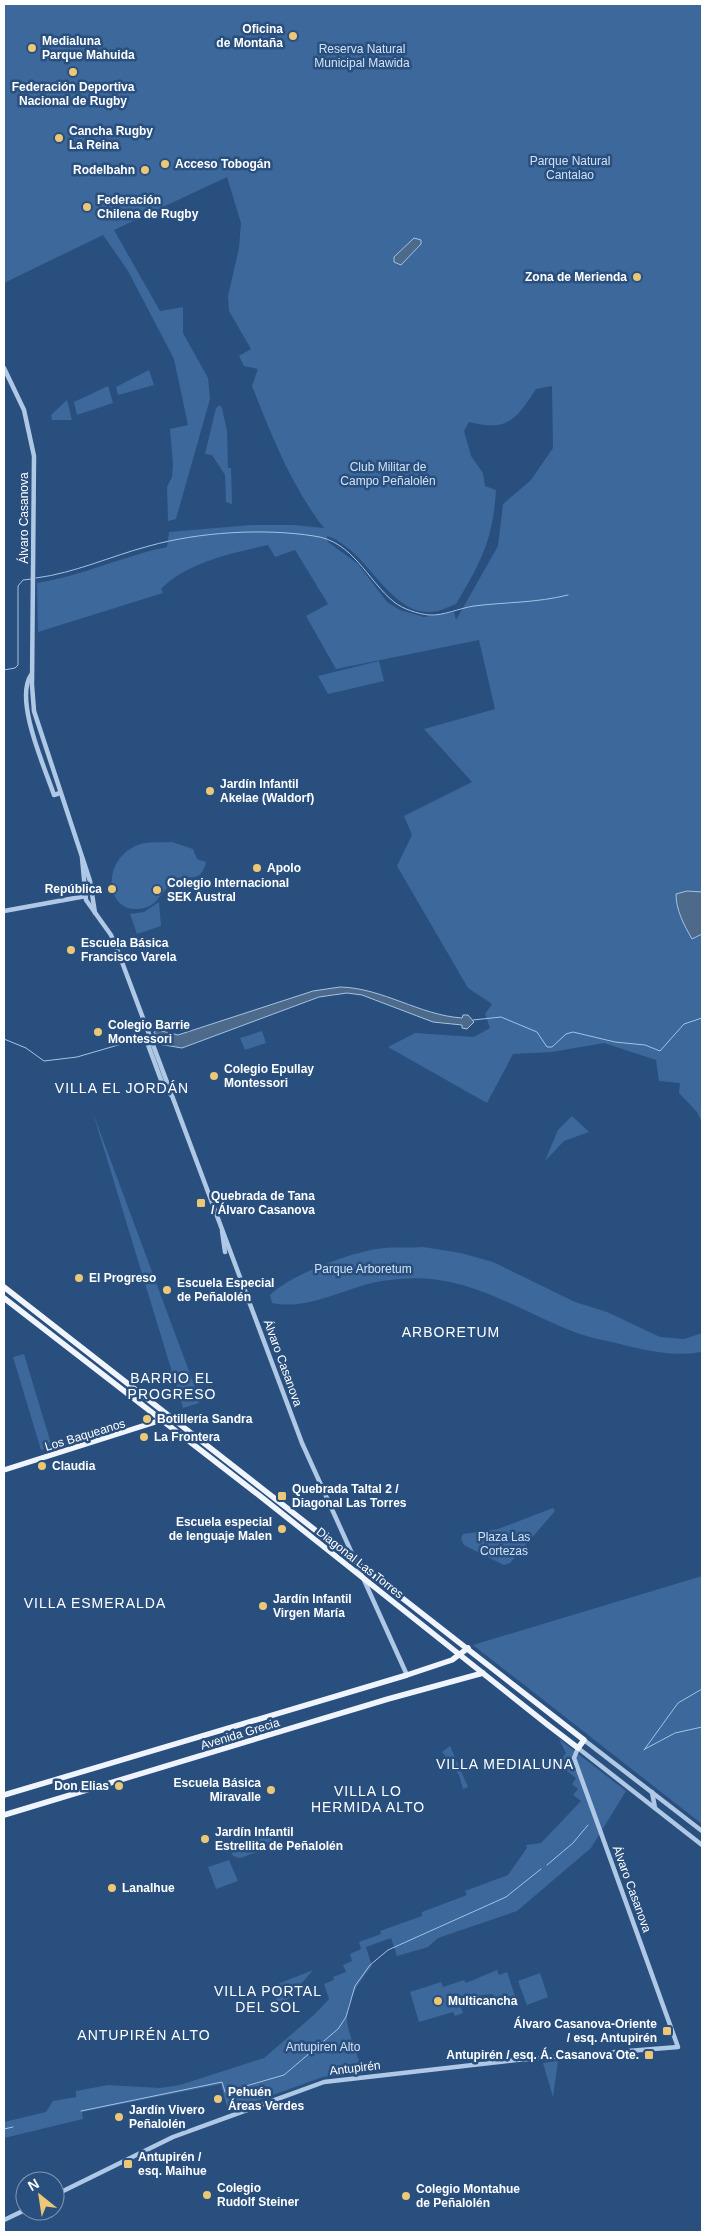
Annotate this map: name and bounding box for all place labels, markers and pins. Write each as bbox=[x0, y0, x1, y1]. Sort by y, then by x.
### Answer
place label: Oficina de Montaña bbox=[216, 22, 283, 50]
marker: Oficina de Montaña bbox=[287, 30, 299, 42]
place label: Medialuna Parque Mahuida bbox=[42, 34, 135, 62]
marker: Medialuna Parque Mahuida bbox=[26, 42, 38, 54]
marker: Federación Deportiva Nacional de Rugby bbox=[67, 66, 79, 78]
place label: Federación Deportiva Nacional de Rugby bbox=[12, 80, 135, 108]
place label: Cancha Rugby La Reina bbox=[69, 124, 153, 152]
marker: Cancha Rugby La Reina bbox=[53, 132, 65, 144]
place label: Acceso Tobogán bbox=[175, 157, 271, 171]
marker: Acceso Tobogán bbox=[159, 158, 171, 170]
place label: Rodelbahn bbox=[73, 163, 135, 177]
marker: Rodelbahn bbox=[139, 164, 151, 176]
place label: Federación Chilena de Rugby bbox=[97, 193, 199, 221]
marker: Federación Chilena de Rugby bbox=[81, 201, 93, 213]
place label: Zona de Merienda bbox=[525, 270, 627, 284]
marker: Zona de Merienda bbox=[631, 271, 643, 283]
place label: Jardín Infantil Akelae (Waldorf) bbox=[220, 777, 314, 805]
marker: Jardín Infantil Akelae (Waldorf) bbox=[204, 785, 216, 797]
place label: Apolo bbox=[267, 861, 301, 875]
marker: Apolo bbox=[251, 862, 263, 874]
place label: Colegio Internacional SEK Austral bbox=[167, 876, 289, 904]
place label: República bbox=[45, 882, 102, 896]
marker: República bbox=[106, 883, 118, 895]
marker: Colegio Internacional SEK Austral bbox=[151, 884, 163, 896]
place label: Escuela Básica Francisco Varela bbox=[81, 936, 177, 964]
marker: Escuela Básica Francisco Varela bbox=[65, 944, 77, 956]
place label: Colegio Barrie Montessori bbox=[108, 1018, 190, 1046]
marker: Colegio Barrie Montessori bbox=[92, 1026, 104, 1038]
place label: Colegio Epullay Montessori bbox=[224, 1062, 314, 1090]
marker: Colegio Epullay Montessori bbox=[208, 1070, 220, 1082]
place label: Quebrada de Tana / Álvaro Casanova bbox=[211, 1189, 315, 1217]
marker: Quebrada de Tana / Álvaro Casanova bbox=[195, 1197, 207, 1209]
place label: El Progreso bbox=[89, 1271, 156, 1285]
marker: El Progreso bbox=[73, 1272, 85, 1284]
place label: Escuela Especial de Peñalolén bbox=[177, 1276, 274, 1304]
marker: Escuela Especial de Peñalolén bbox=[161, 1284, 173, 1296]
place label: Botillería Sandra bbox=[157, 1412, 253, 1426]
marker: Botillería Sandra bbox=[141, 1413, 153, 1425]
place label: La Frontera bbox=[154, 1430, 220, 1444]
marker: La Frontera bbox=[138, 1431, 150, 1443]
place label: Claudia bbox=[52, 1459, 96, 1473]
marker: Claudia bbox=[36, 1460, 48, 1472]
place label: Quebrada Taltal 2 / Diagonal Las Torres bbox=[292, 1482, 407, 1510]
marker: Quebrada Taltal 2 / Diagonal Las Torres bbox=[276, 1490, 288, 1502]
place label: Escuela especial de lenguaje Malen bbox=[169, 1515, 272, 1543]
marker: Escuela especial de lenguaje Malen bbox=[276, 1523, 288, 1535]
place label: Jardín Infantil Virgen María bbox=[273, 1592, 352, 1620]
marker: Jardín Infantil Virgen María bbox=[257, 1600, 269, 1612]
place label: Escuela Básica Miravalle bbox=[174, 1776, 261, 1804]
place label: Don Elias bbox=[54, 1779, 109, 1793]
marker: Don Elias bbox=[113, 1780, 125, 1792]
marker: Escuela Básica Miravalle bbox=[265, 1784, 277, 1796]
place label: Jardín Infantil Estrellita de Peñalolén bbox=[215, 1825, 343, 1853]
marker: Jardín Infantil Estrellita de Peñalolén bbox=[199, 1833, 211, 1845]
place label: Lanalhue bbox=[122, 1881, 175, 1895]
marker: Lanalhue bbox=[106, 1882, 118, 1894]
place label: Multicancha bbox=[448, 1994, 518, 2008]
marker: Multicancha bbox=[432, 1995, 444, 2007]
place label: Álvaro Casanova-Oriente / esq. Antupirén bbox=[514, 2016, 657, 2045]
marker: Álvaro Casanova-Oriente / esq. Antupirén bbox=[661, 2025, 673, 2037]
place label: Antupirén / esq. Á. Casanova Ote. bbox=[446, 2047, 639, 2062]
marker: Antupirén / esq. Á. Casanova Ote. bbox=[643, 2049, 655, 2061]
place label: Pehuén Áreas Verdes bbox=[228, 2085, 304, 2113]
marker: Pehuén Áreas Verdes bbox=[212, 2093, 224, 2105]
place label: Jardín Vivero Peñalolén bbox=[129, 2103, 205, 2131]
marker: Jardín Vivero Peñalolén bbox=[113, 2111, 125, 2123]
place label: Antupirén / esq. Maihue bbox=[138, 2150, 207, 2178]
marker: Antupirén / esq. Maihue bbox=[122, 2158, 134, 2170]
place label: Colegio Rudolf Steiner bbox=[217, 2181, 299, 2209]
place label: Colegio Montahue de Peñalolén bbox=[416, 2182, 520, 2210]
marker: Colegio Rudolf Steiner bbox=[201, 2189, 213, 2201]
marker: Colegio Montahue de Peñalolén bbox=[400, 2190, 412, 2202]

